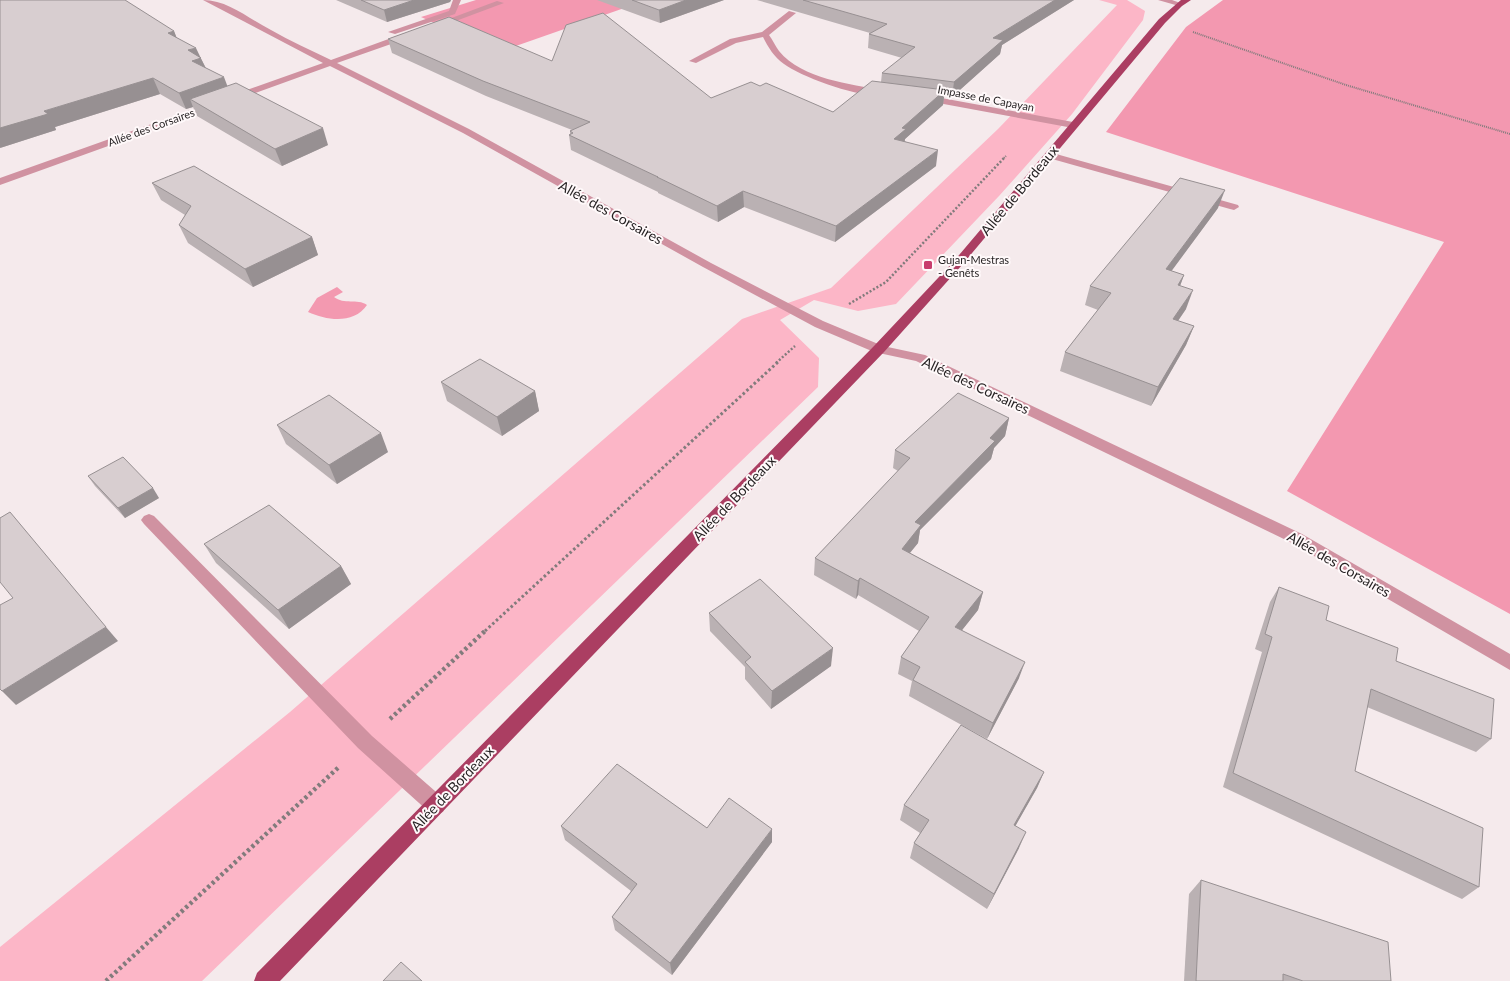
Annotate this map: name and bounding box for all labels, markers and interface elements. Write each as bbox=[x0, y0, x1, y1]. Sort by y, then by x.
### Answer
street label: Impasse de Capayan bbox=[937, 82, 1035, 114]
street label: Allée des Corsaires bbox=[106, 105, 196, 149]
street label: Allée de Bordeaux bbox=[977, 142, 1061, 238]
street label: Allée des Corsaires bbox=[556, 176, 666, 248]
place label: Gujan-Mestras - Genêts bbox=[938, 253, 1009, 279]
marker: Gujan-Mestras - Genêts bbox=[922, 259, 934, 271]
street label: Allée des Corsaires bbox=[920, 353, 1032, 417]
street label: Allée de Bordeaux bbox=[689, 452, 779, 544]
street label: Allée des Corsaires bbox=[1284, 528, 1394, 600]
street label: Allée de Bordeaux bbox=[407, 742, 497, 834]

